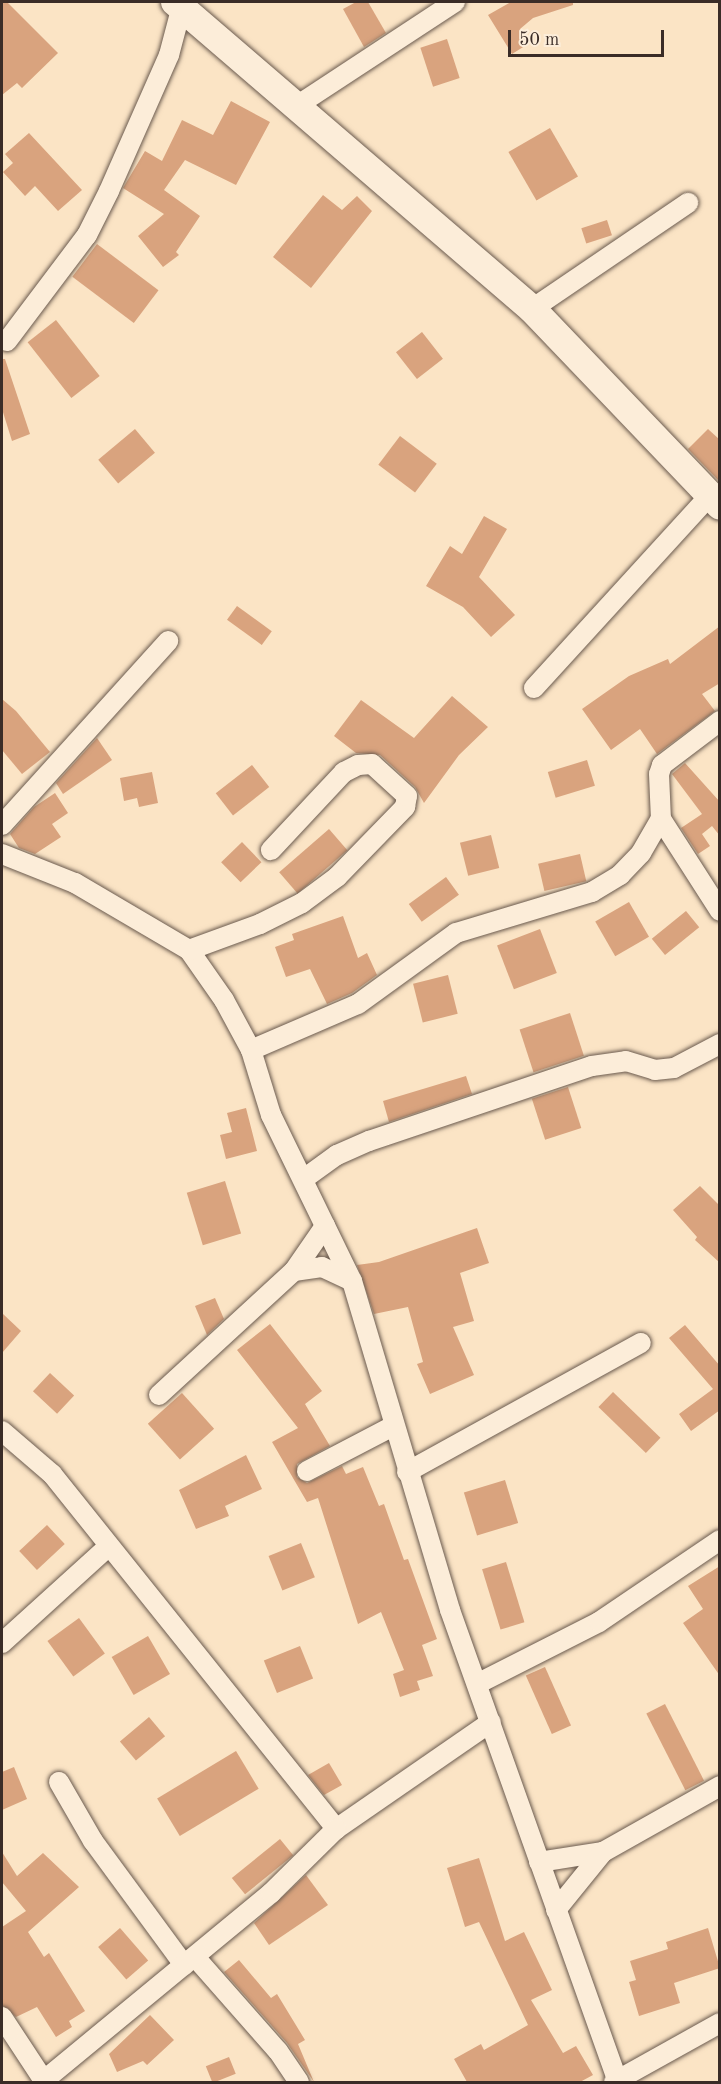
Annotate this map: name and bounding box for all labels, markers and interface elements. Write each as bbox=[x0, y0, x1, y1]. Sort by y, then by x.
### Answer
scale bar bbox=[511, 18, 667, 56]
text: 50 m bbox=[519, 31, 559, 49]

